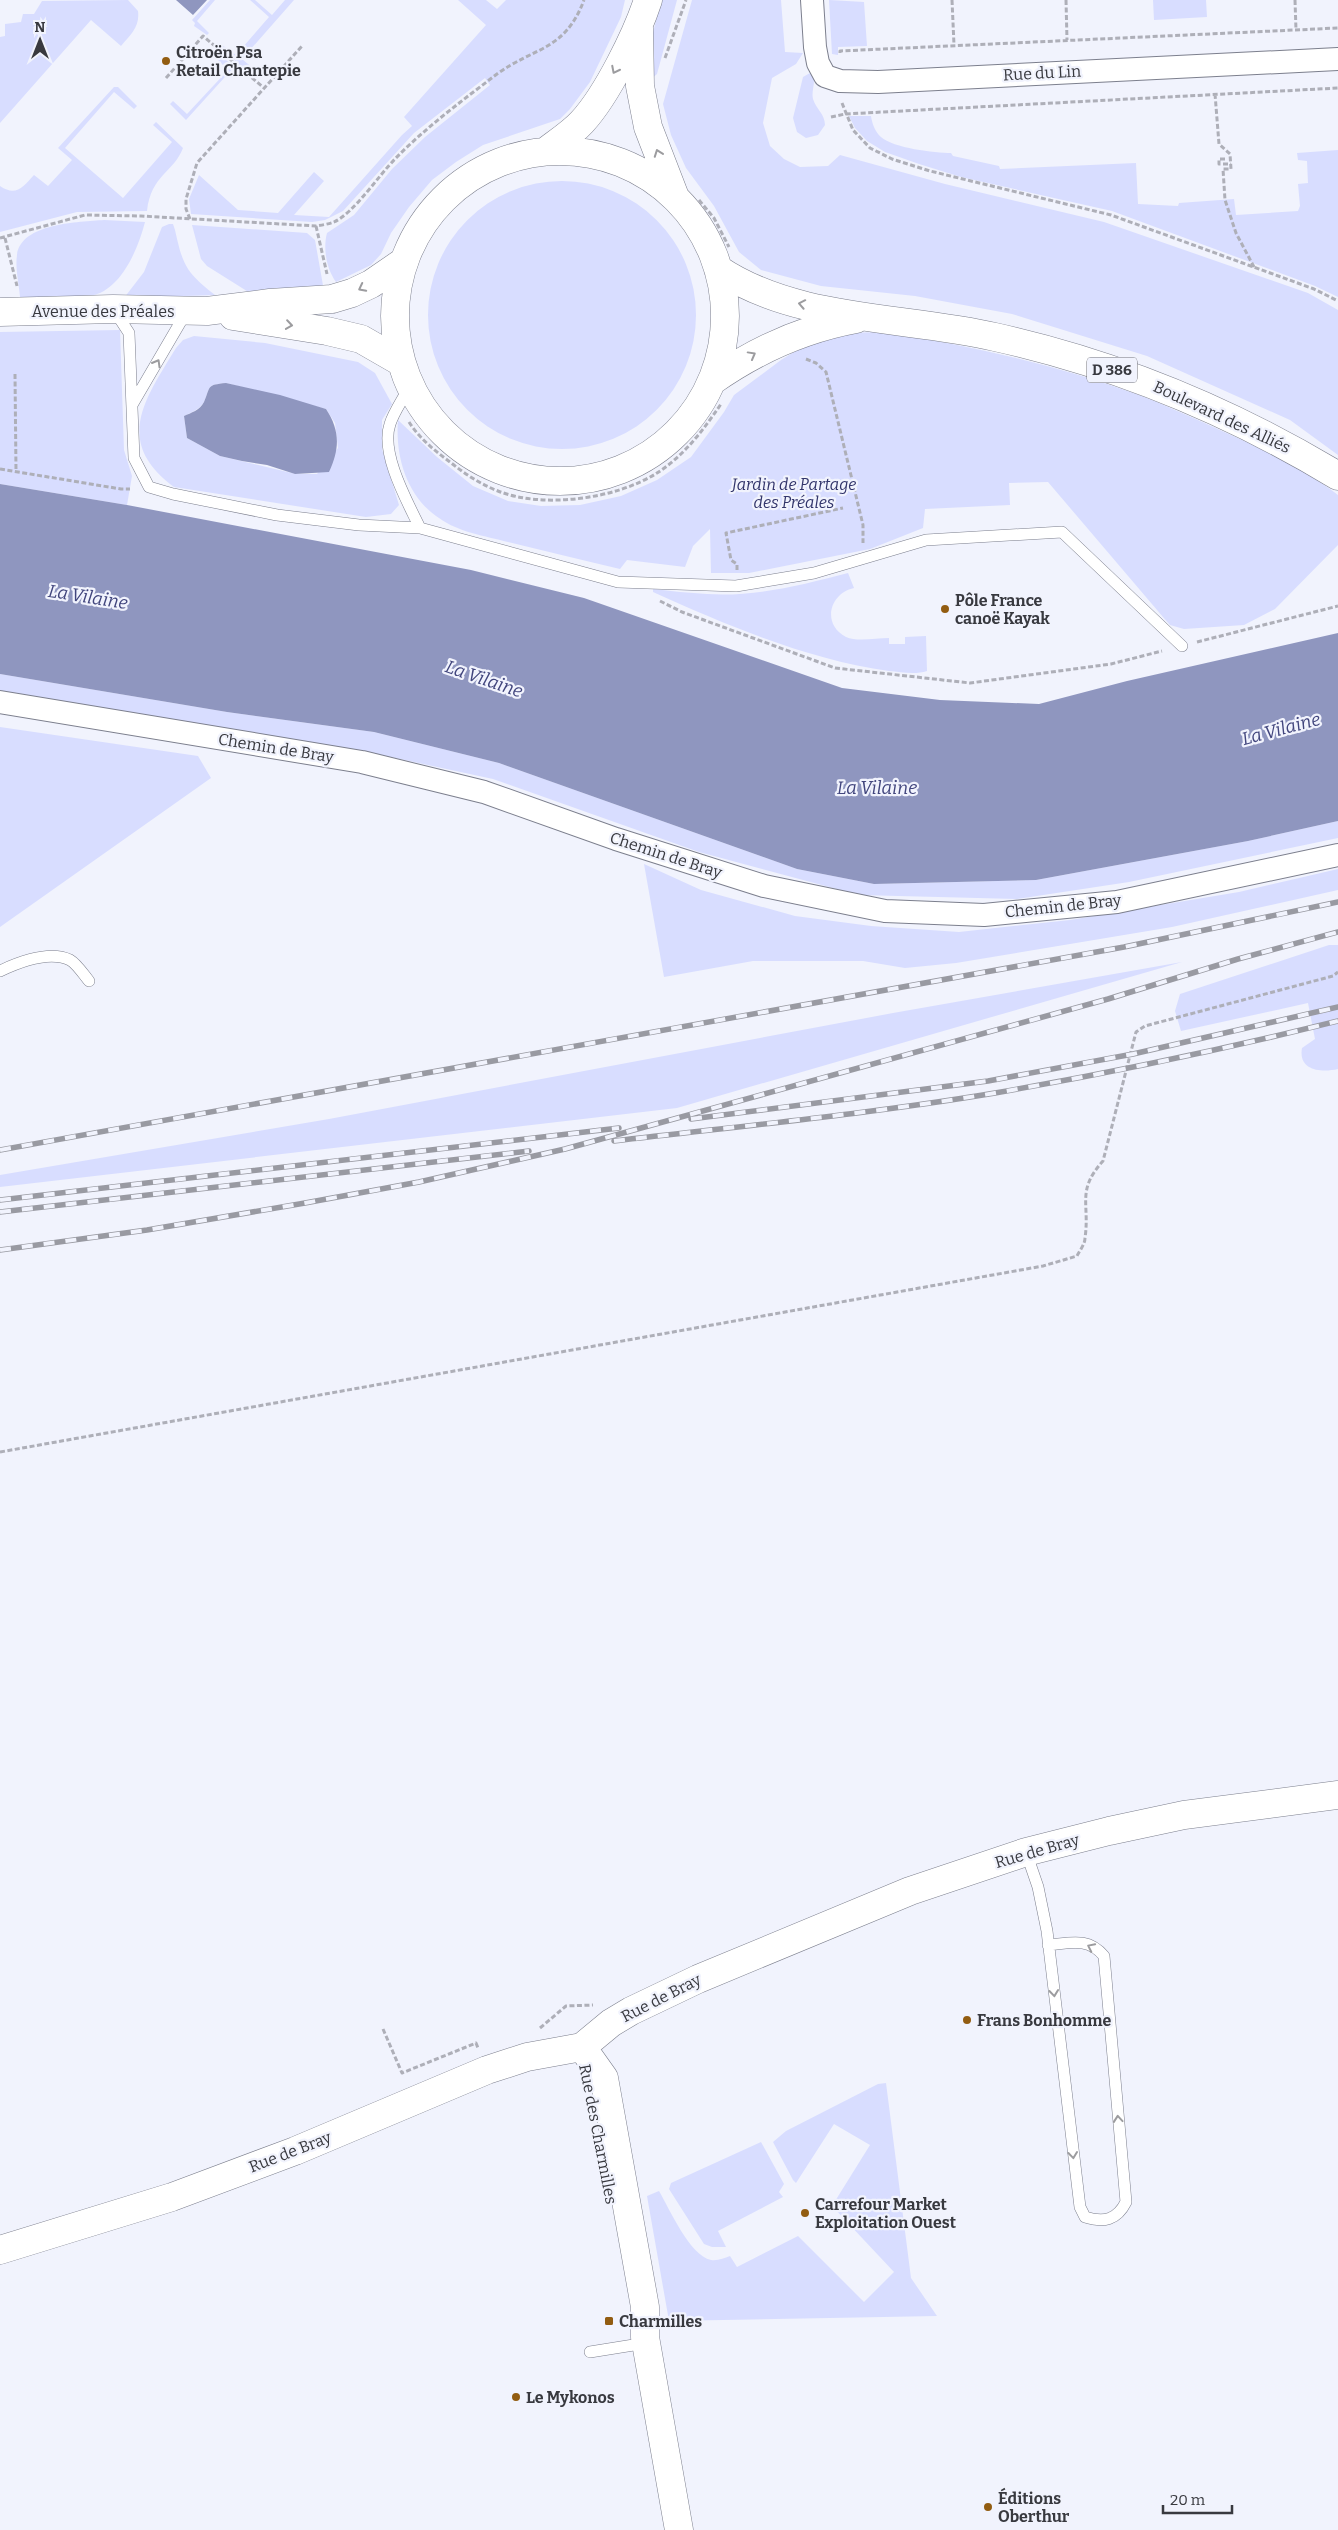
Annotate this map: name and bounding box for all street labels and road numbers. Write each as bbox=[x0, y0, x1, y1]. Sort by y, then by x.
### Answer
street label: Rue du Lin bbox=[1002, 61, 1082, 85]
street label: Avenue des Préales bbox=[31, 302, 175, 321]
road number: D 386 bbox=[1087, 358, 1137, 382]
street label: Boulevard des Alliés bbox=[1150, 377, 1294, 457]
street label: Chemin de Bray bbox=[217, 729, 336, 767]
street label: Chemin de Bray bbox=[608, 828, 725, 882]
street label: Chemin de Bray bbox=[1004, 890, 1123, 922]
street label: Rue de Bray bbox=[993, 1830, 1082, 1872]
street label: Rue de Bray bbox=[618, 1970, 704, 2026]
street label: Rue des Charmilles bbox=[575, 2062, 621, 2206]
street label: Rue de Bray bbox=[246, 2127, 334, 2176]

